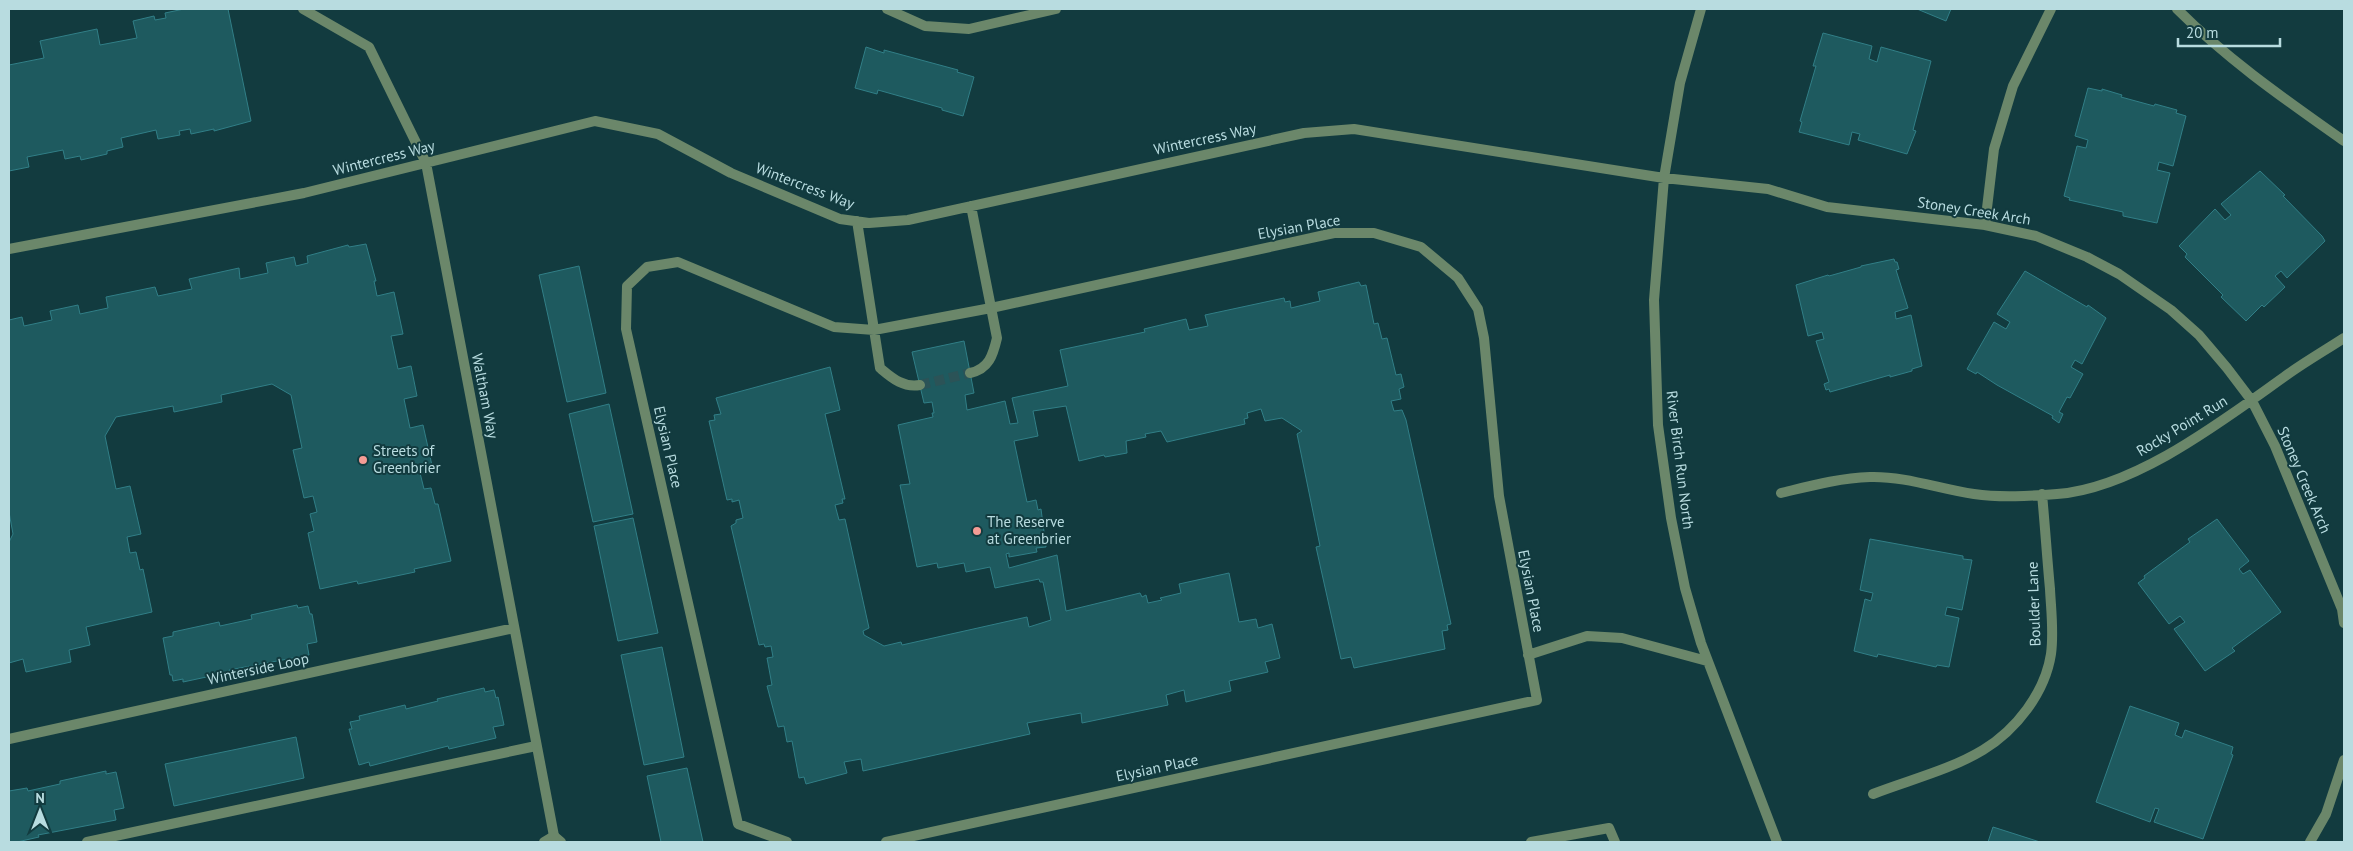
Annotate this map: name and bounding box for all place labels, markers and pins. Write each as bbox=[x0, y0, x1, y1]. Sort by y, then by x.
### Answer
place label: Streets of Greenbrier bbox=[373, 441, 441, 477]
marker: Streets of Greenbrier bbox=[357, 454, 369, 466]
place label: The Reserve at Greenbrier bbox=[987, 512, 1071, 548]
marker: The Reserve at Greenbrier bbox=[971, 525, 983, 537]

